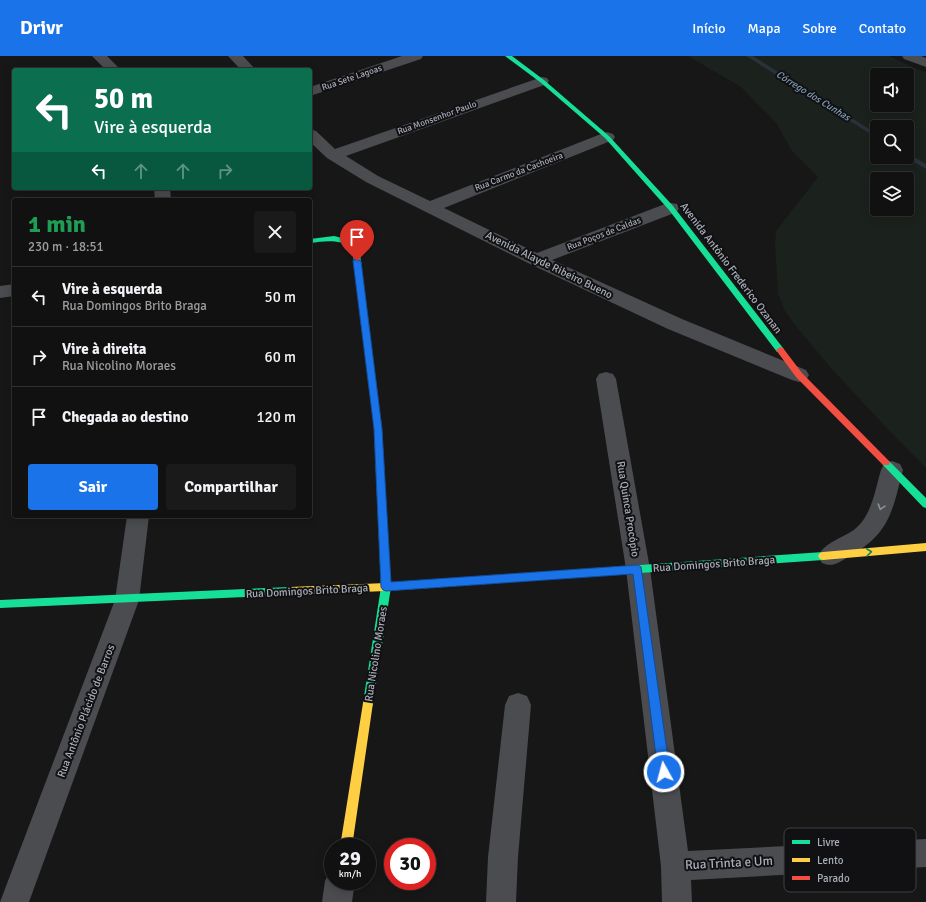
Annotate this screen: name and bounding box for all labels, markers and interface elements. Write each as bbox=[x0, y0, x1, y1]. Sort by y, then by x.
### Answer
text: Drivr bbox=[20, 16, 63, 40]
text: Início bbox=[692, 20, 726, 37]
text: Mapa bbox=[748, 20, 780, 37]
text: Sobre bbox=[802, 20, 837, 37]
text: Contato bbox=[859, 20, 906, 37]
street label: Rua Sete Lagoas bbox=[321, 63, 384, 93]
water label: Córrego dos Cunhas bbox=[774, 68, 854, 124]
map controls bbox=[870, 68, 914, 216]
button: sound bbox=[870, 68, 914, 112]
text: 50 m bbox=[94, 82, 153, 116]
icon: left bbox=[28, 84, 80, 136]
street label: Rua Monsenhor Paulo bbox=[396, 98, 478, 137]
text: Vire à esquerda bbox=[94, 116, 212, 138]
button: search bbox=[870, 120, 914, 164]
street label: Rua Carmo da Cachoeira bbox=[473, 150, 565, 194]
icon: left bbox=[88, 160, 110, 182]
icon: ahead bbox=[130, 160, 152, 182]
icon: ahead bbox=[172, 160, 194, 182]
icon: right bbox=[214, 160, 236, 182]
button: layers bbox=[870, 172, 914, 216]
street label: Avenida Antônio Frederico Ozanan bbox=[677, 200, 785, 336]
text: 1 min bbox=[28, 209, 86, 239]
button: close bbox=[254, 211, 296, 253]
street label: Rua Poços de Caldas bbox=[566, 215, 642, 253]
pin bbox=[340, 220, 374, 261]
icon: arrive bbox=[346, 226, 368, 248]
street label: Avenida Alayde Ribeiro Bueno bbox=[483, 229, 615, 302]
text: 230 m · 18:51 bbox=[28, 239, 104, 255]
text: Vire à esquerda bbox=[62, 280, 162, 298]
icon: left bbox=[28, 286, 50, 308]
text: 50 m bbox=[265, 288, 296, 306]
text: Rua Domingos Brito Braga bbox=[62, 298, 207, 314]
text: Vire à direita bbox=[62, 340, 146, 358]
icon: right bbox=[28, 346, 50, 368]
text: 60 m bbox=[265, 348, 296, 366]
text: Rua Nicolino Moraes bbox=[62, 358, 176, 374]
icon: arrive bbox=[28, 406, 50, 428]
text: Chegada ao destino bbox=[62, 408, 189, 426]
text: 120 m bbox=[256, 408, 296, 426]
street label: Rua Quinca Procópio bbox=[614, 460, 642, 558]
button: Sair bbox=[28, 464, 158, 510]
button: Compartilhar bbox=[166, 464, 296, 510]
one-way arrow bbox=[877, 503, 886, 510]
one-way arrow bbox=[866, 548, 872, 557]
street label: Rua Domingos Brito Braga bbox=[652, 553, 776, 575]
street label: Rua Domingos Brito Braga bbox=[245, 581, 369, 601]
street label: Rua Nicolino Moraes bbox=[362, 605, 390, 703]
street label: Rua Antônio Plácido de Barros bbox=[55, 643, 117, 779]
position arrow bbox=[643, 751, 685, 793]
legend bbox=[784, 828, 916, 892]
text: Livre bbox=[817, 836, 840, 849]
speed limit sign: 30 bbox=[384, 838, 436, 890]
text: 29 bbox=[339, 846, 361, 871]
street label: Rua Trinta e Um bbox=[685, 853, 773, 873]
text: Lento bbox=[817, 854, 844, 867]
text: km/h bbox=[339, 868, 361, 880]
text: Parado bbox=[817, 872, 850, 885]

